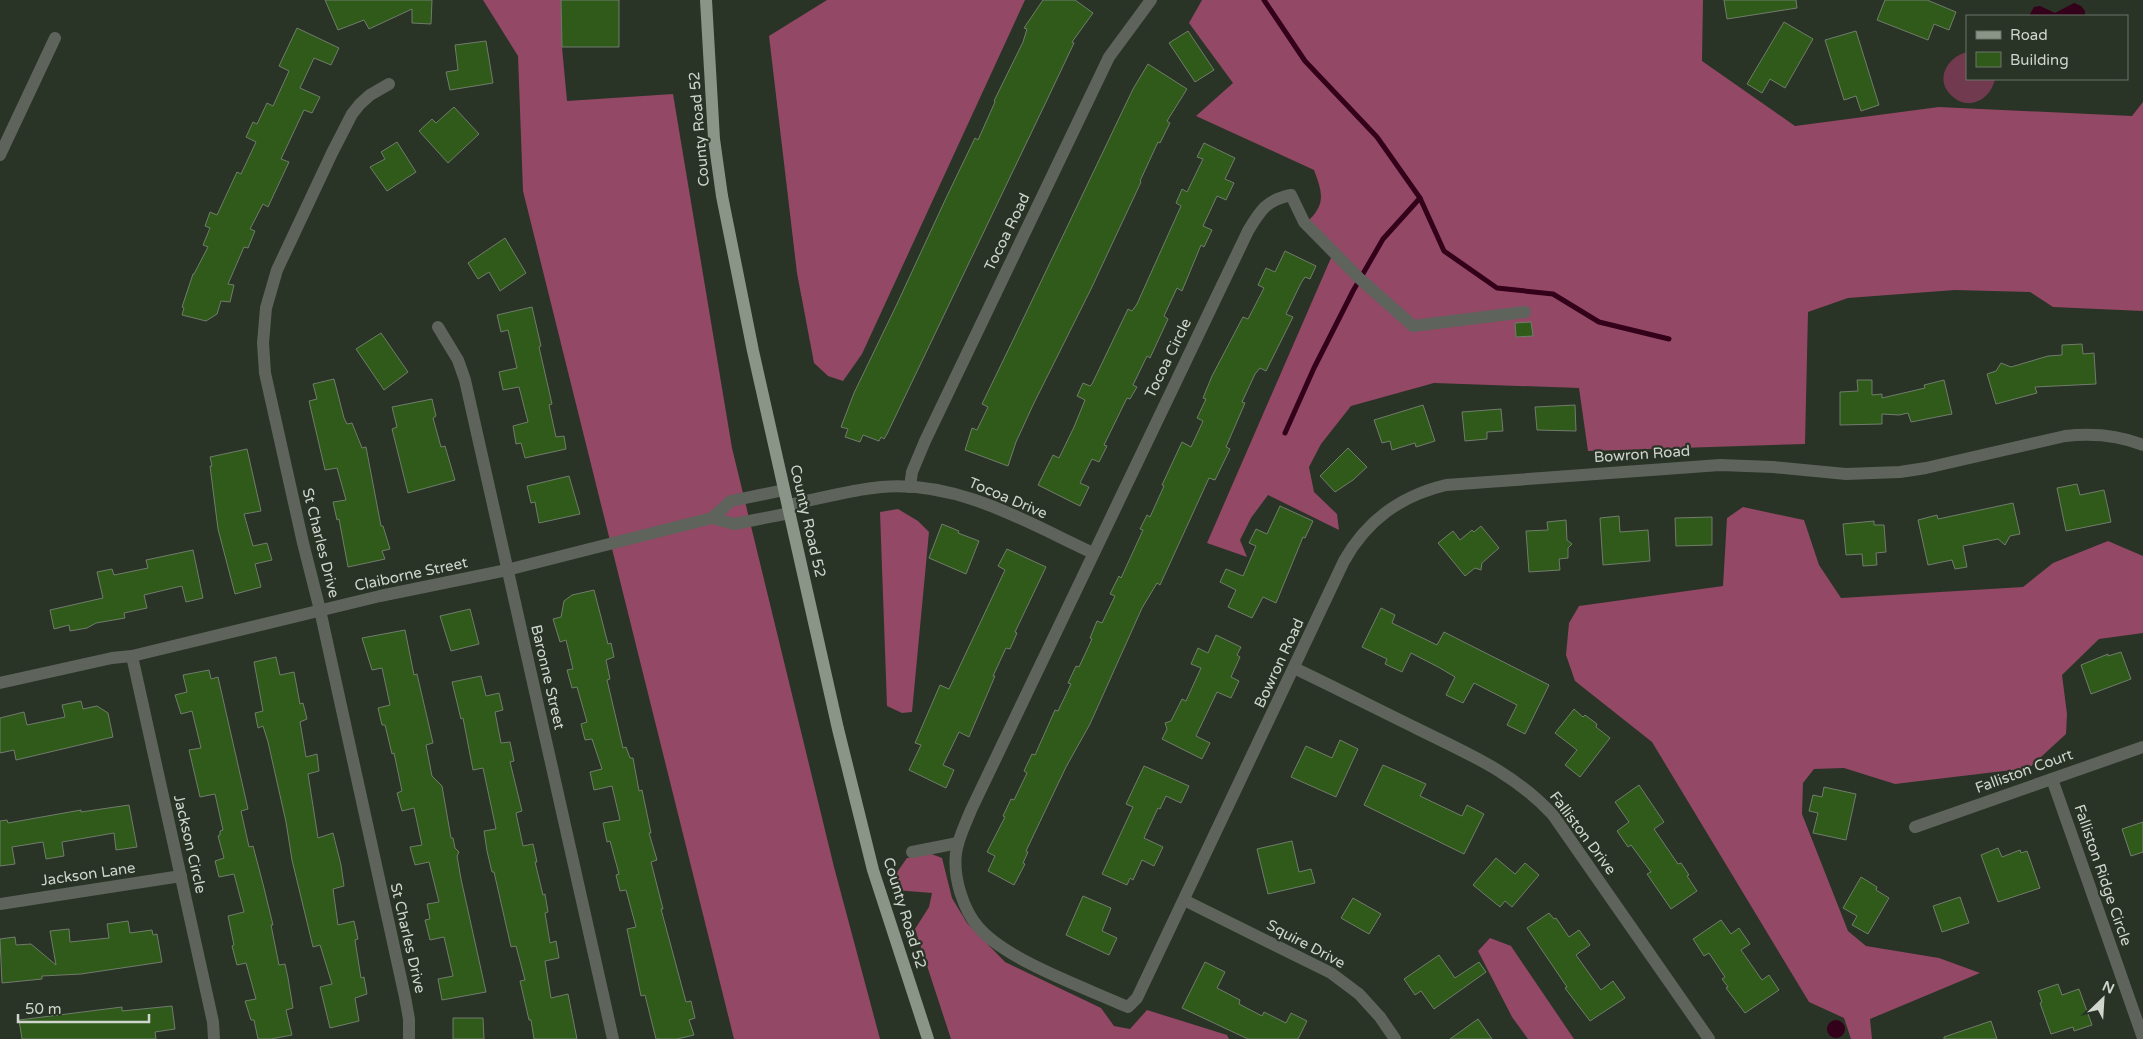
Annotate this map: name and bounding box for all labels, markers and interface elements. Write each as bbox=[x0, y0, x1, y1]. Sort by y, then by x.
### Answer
legend bbox=[1966, 15, 2128, 80]
text: Road bbox=[2010, 26, 2048, 44]
text: Building bbox=[2010, 51, 2069, 69]
street label: County Road 52 bbox=[685, 71, 713, 187]
street label: Tocoa Road bbox=[980, 190, 1034, 274]
street label: Tocoa Circle bbox=[1141, 315, 1195, 401]
street label: Bowron Road bbox=[1593, 442, 1691, 466]
street label: County Road 52 bbox=[786, 463, 830, 579]
street label: Tocoa Drive bbox=[966, 473, 1050, 523]
street label: St Charles Drive bbox=[299, 486, 343, 600]
street label: Claiborne Street bbox=[353, 553, 469, 595]
street label: Bowron Road bbox=[1250, 615, 1308, 711]
street label: Baronne Street bbox=[527, 623, 569, 731]
street label: Falliston Court bbox=[1973, 745, 2075, 797]
street label: Falliston Drive bbox=[1546, 788, 1620, 878]
street label: Jackson Circle bbox=[170, 793, 210, 895]
street label: Falliston Ridge Circle bbox=[2070, 802, 2136, 948]
street label: County Road 52 bbox=[880, 855, 930, 971]
street label: Jackson Lane bbox=[39, 858, 137, 890]
street label: St Charles Drive bbox=[387, 881, 429, 995]
street label: Squire Drive bbox=[1264, 916, 1348, 972]
north arrow bbox=[2078, 974, 2128, 1024]
text: N bbox=[2100, 978, 2117, 998]
scale bar bbox=[18, 992, 149, 1024]
text: 50 m bbox=[25, 1000, 62, 1018]

